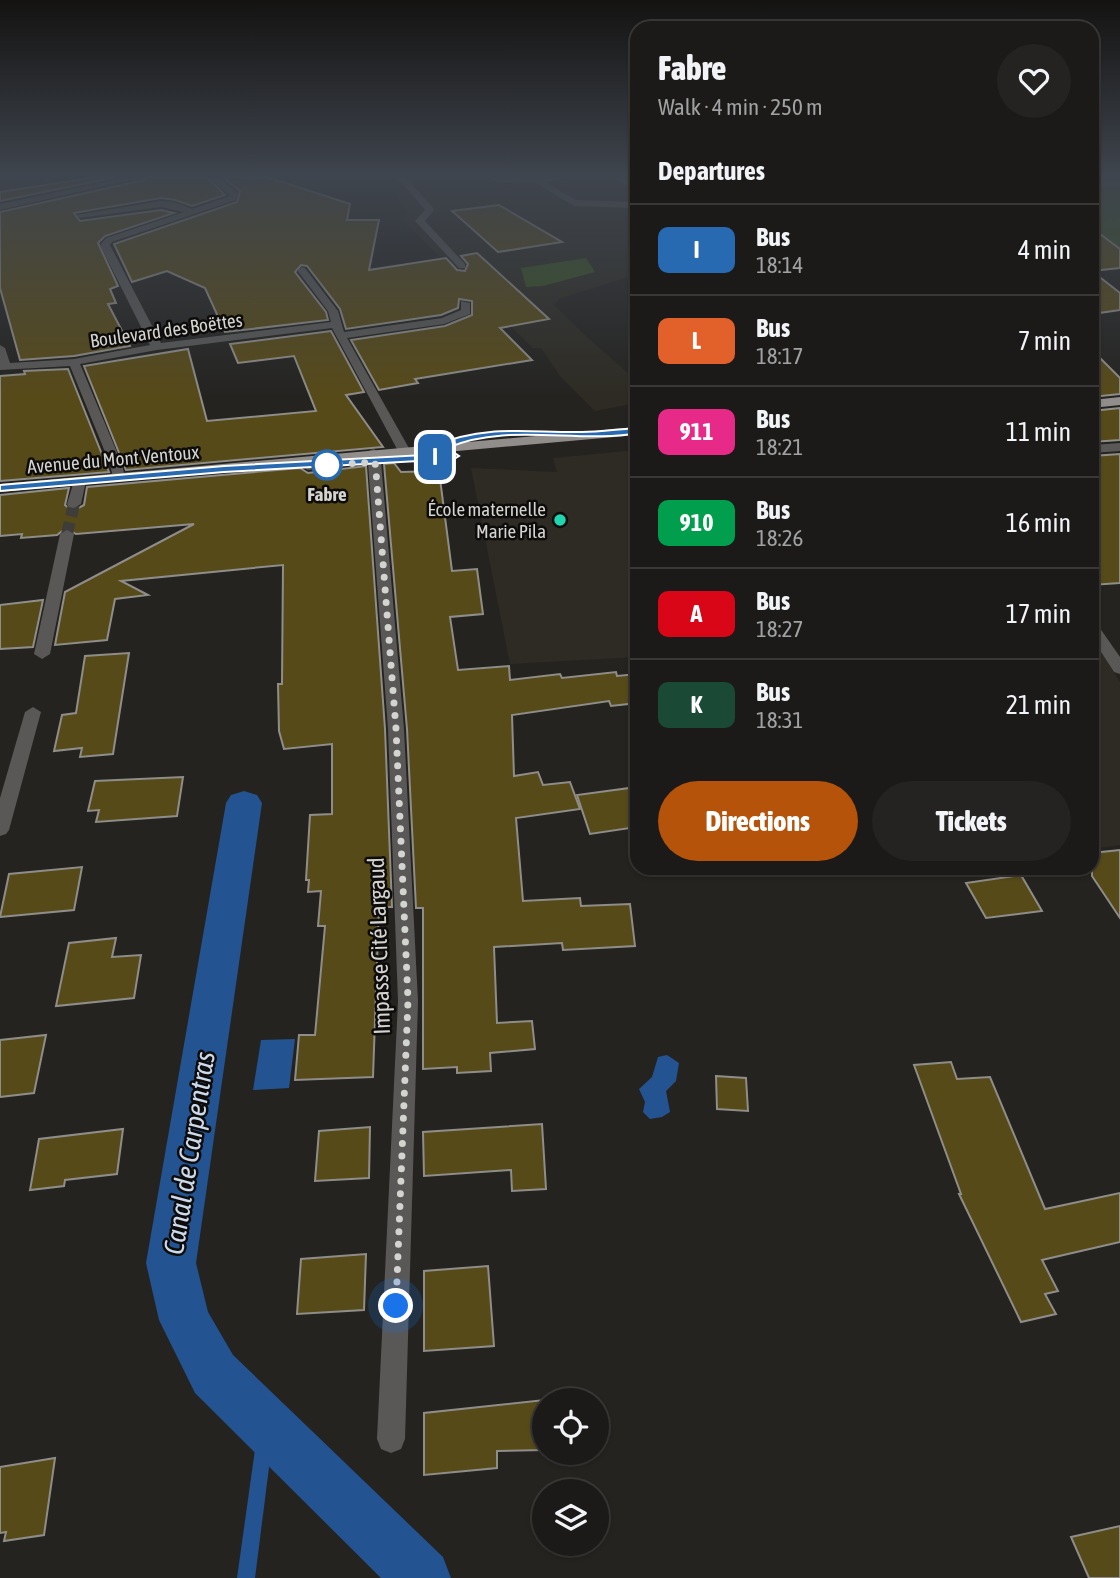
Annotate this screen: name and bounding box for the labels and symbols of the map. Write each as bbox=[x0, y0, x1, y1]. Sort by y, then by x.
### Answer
street label: Boulevard des Boëttes bbox=[88, 308, 244, 352]
line badge: I bbox=[412, 434, 458, 480]
street label: Avenue du Mont Ventoux bbox=[26, 440, 200, 477]
marker: Fabre bbox=[312, 450, 342, 480]
place label: Fabre bbox=[307, 483, 347, 505]
place label: École maternelle Marie Pila bbox=[427, 498, 546, 542]
marker: École maternelle Marie Pila bbox=[552, 512, 568, 528]
street label: Impasse Cité Largaud bbox=[363, 857, 395, 1035]
water label: Canal de Carpentras bbox=[157, 1049, 221, 1257]
your location bbox=[378, 1288, 413, 1323]

